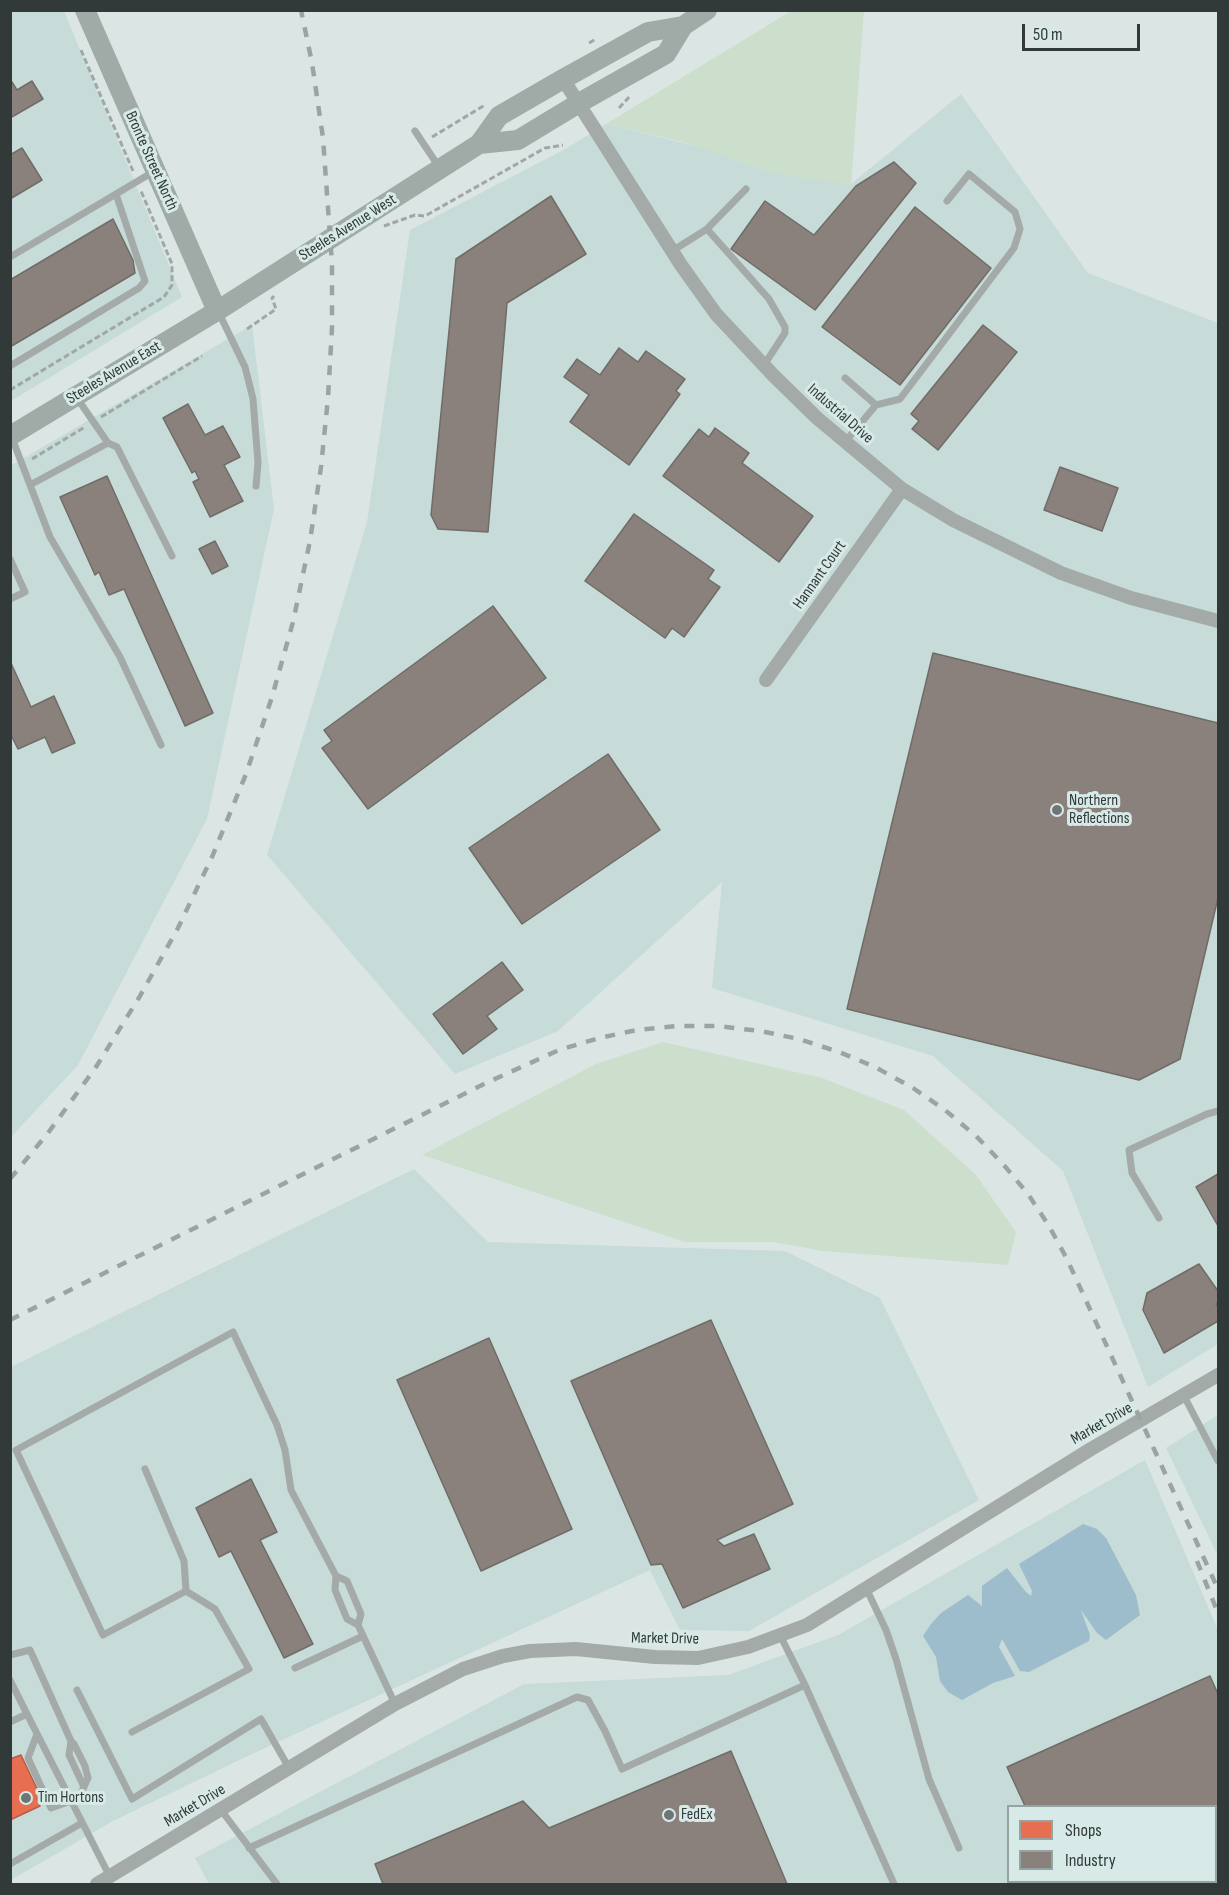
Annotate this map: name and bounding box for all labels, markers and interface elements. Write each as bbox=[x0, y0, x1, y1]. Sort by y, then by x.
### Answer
scale bar bbox=[1025, 12, 1144, 50]
text: 50 m bbox=[1033, 24, 1063, 45]
street label: Bronte Street North bbox=[121, 108, 181, 214]
street label: Steeles Avenue West bbox=[296, 190, 400, 266]
street label: Steeles Avenue East bbox=[63, 337, 165, 409]
street label: Industrial Drive bbox=[803, 380, 877, 448]
street label: Hannant Court bbox=[789, 537, 851, 613]
place label: Northern Reflections bbox=[1069, 791, 1129, 829]
marker: Northern Reflections bbox=[1050, 803, 1064, 817]
street label: Market Drive bbox=[1068, 1399, 1136, 1449]
street label: Market Drive bbox=[631, 1629, 699, 1649]
street label: Market Drive bbox=[161, 1780, 229, 1832]
place label: Tim Hortons bbox=[38, 1788, 104, 1808]
marker: Tim Hortons bbox=[19, 1791, 33, 1805]
place label: FedEx bbox=[681, 1805, 713, 1825]
legend bbox=[1007, 1805, 1217, 1883]
marker: FedEx bbox=[662, 1808, 676, 1822]
text: Shops bbox=[1065, 1820, 1102, 1841]
text: Industry bbox=[1065, 1850, 1116, 1871]

